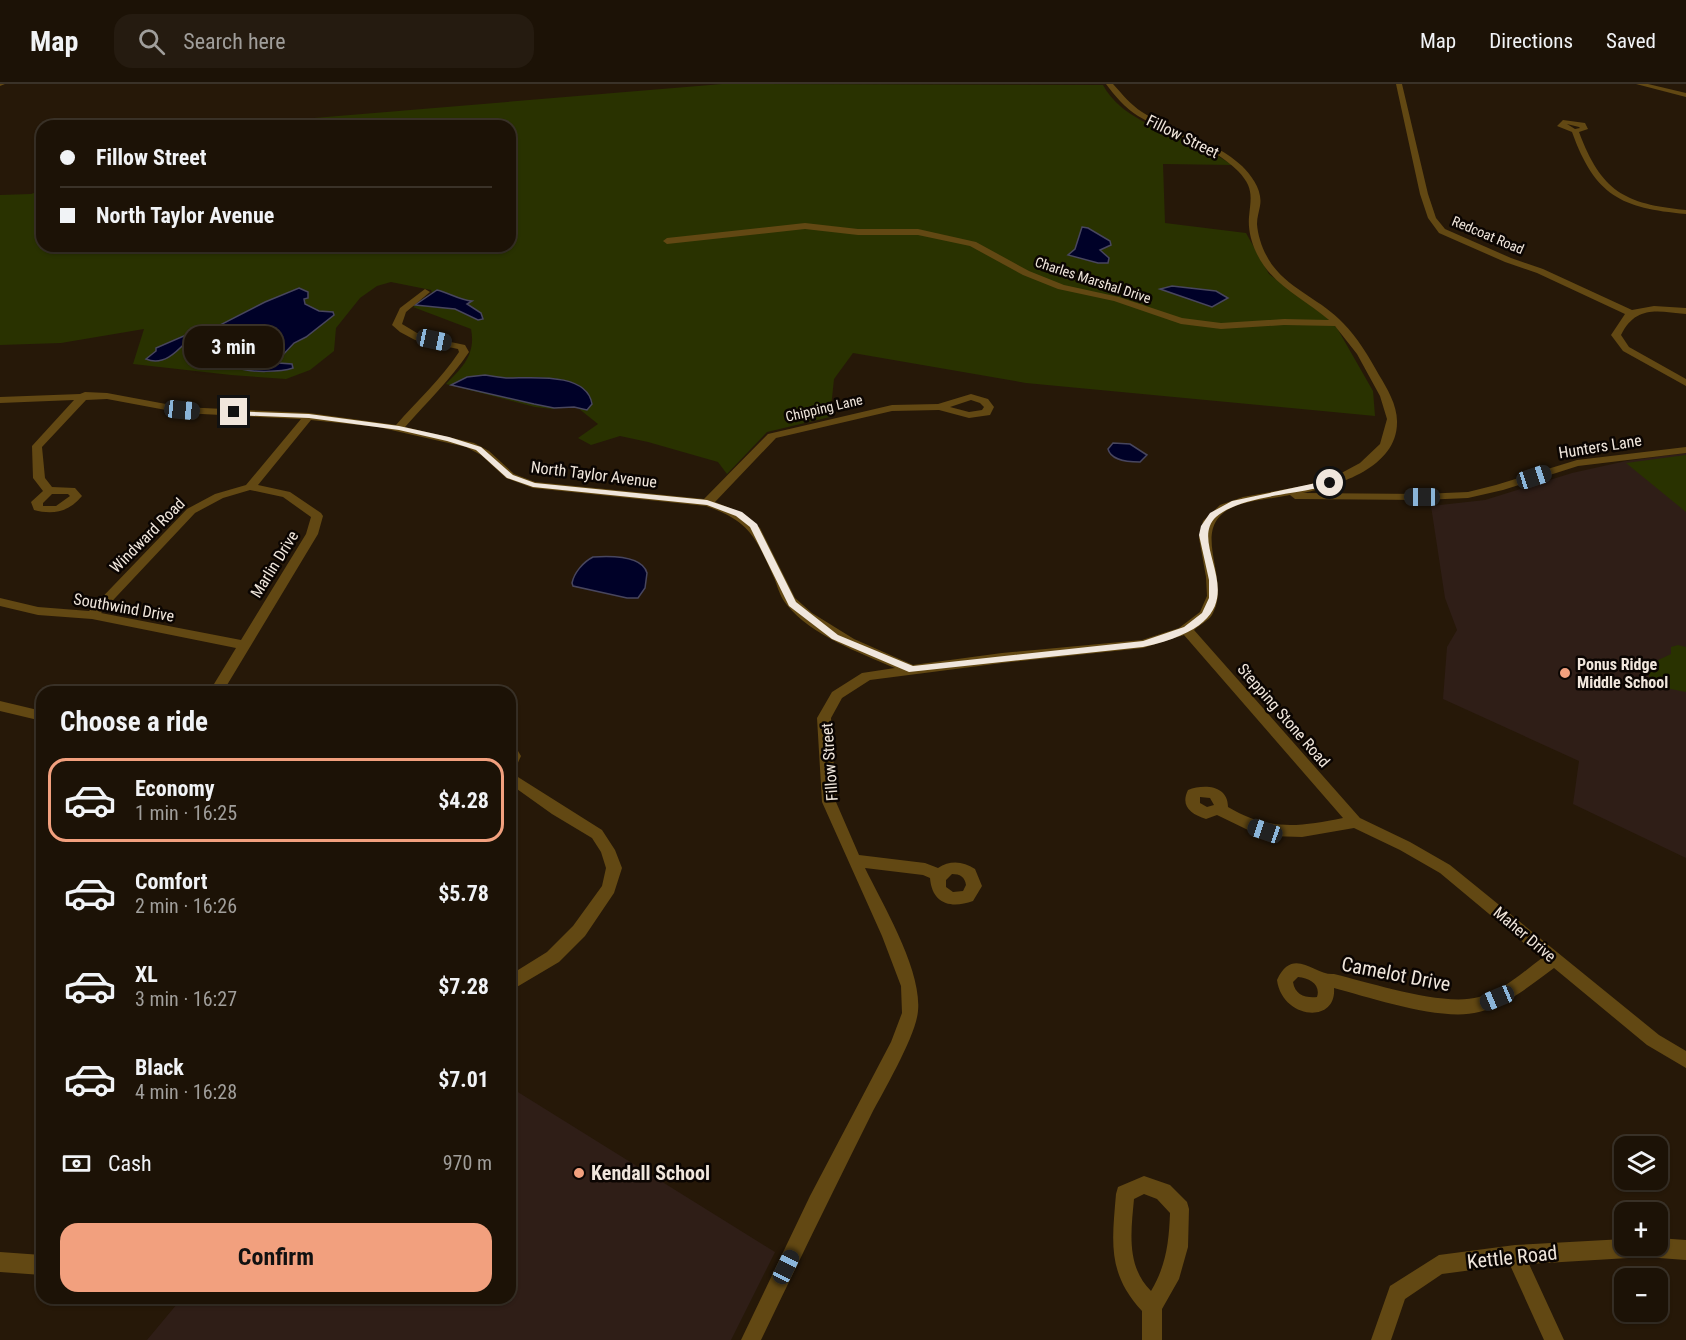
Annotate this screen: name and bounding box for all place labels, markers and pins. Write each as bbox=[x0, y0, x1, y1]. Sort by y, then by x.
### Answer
place label: Ponus Ridge Middle School bbox=[1577, 655, 1668, 692]
marker: Ponus Ridge Middle School bbox=[1558, 666, 1572, 680]
place label: Kendall School bbox=[591, 1161, 710, 1185]
marker: Kendall School bbox=[572, 1166, 586, 1180]

